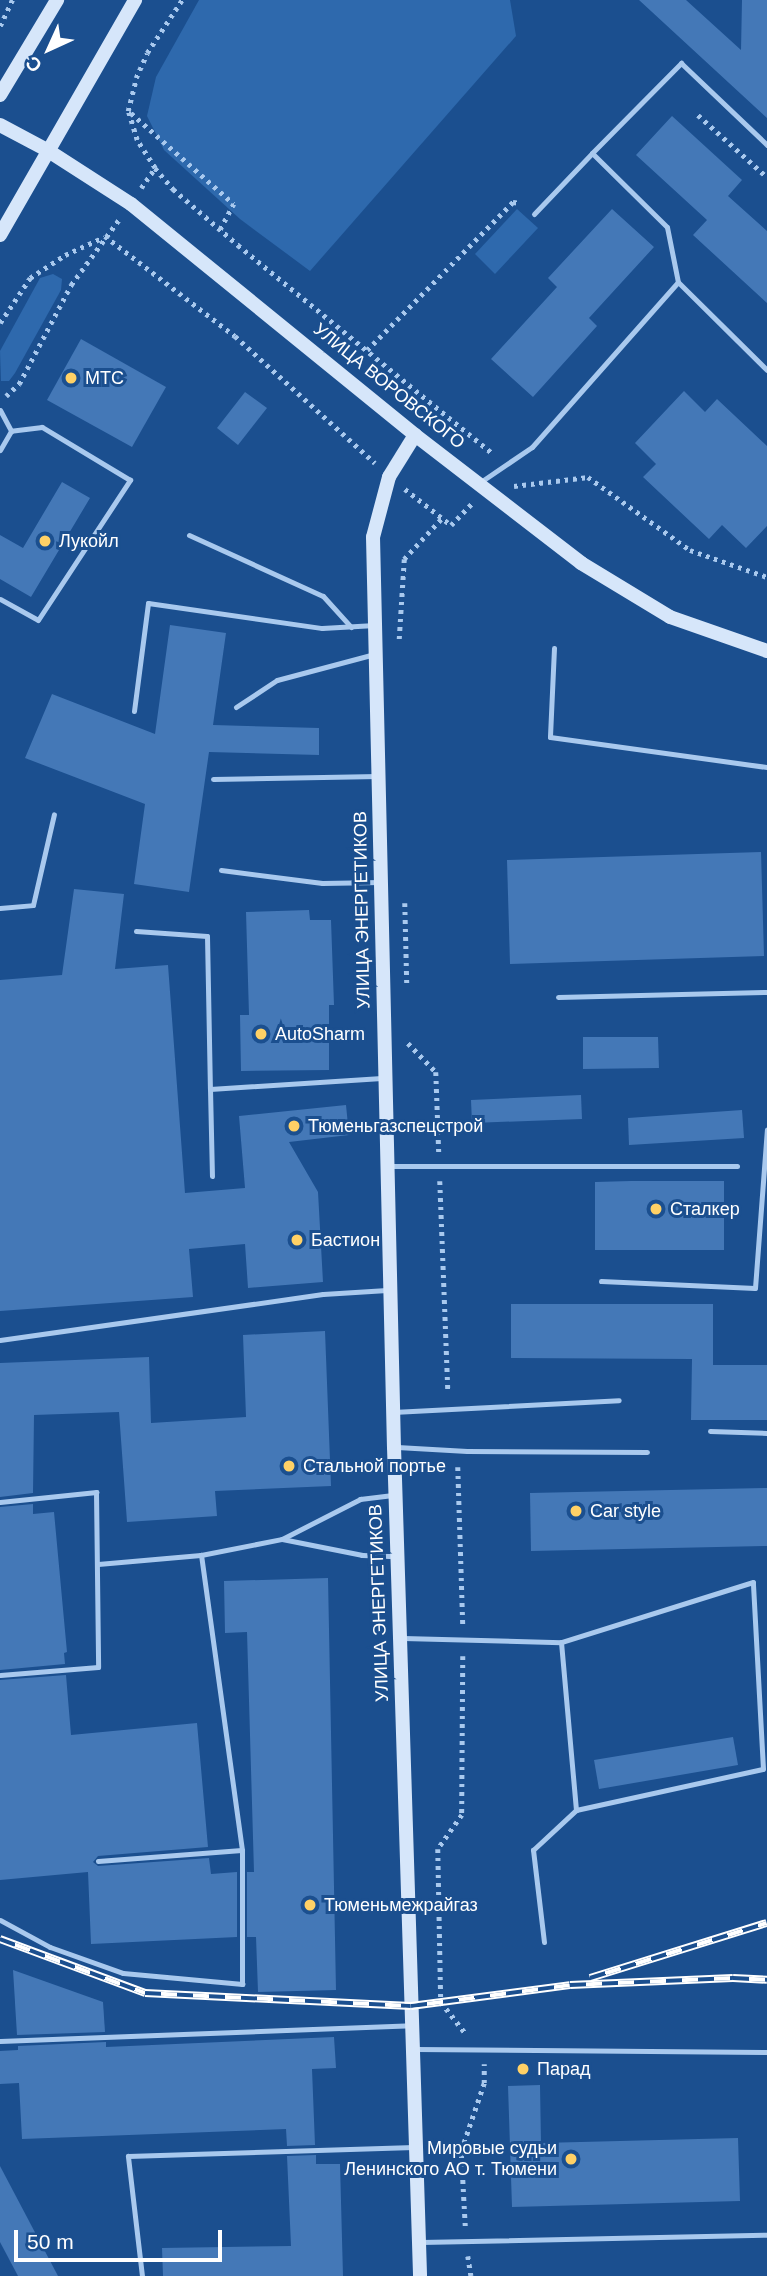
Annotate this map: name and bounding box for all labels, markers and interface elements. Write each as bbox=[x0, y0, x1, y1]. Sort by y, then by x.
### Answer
north arrow bbox=[14, 14, 84, 84]
text: С bbox=[22, 52, 46, 76]
street label: УЛИЦА ВОРОВСКОГО bbox=[309, 318, 469, 454]
place label: МТС bbox=[85, 367, 124, 389]
marker: МТС bbox=[63, 370, 79, 386]
place label: Лукойл bbox=[59, 530, 119, 552]
marker: Лукойл bbox=[37, 533, 53, 549]
street label: УЛИЦА ЭНЕРГЕТИКОВ bbox=[349, 811, 375, 1009]
place label: AutoSharm bbox=[275, 1023, 365, 1045]
marker: AutoSharm bbox=[253, 1026, 269, 1042]
place label: Тюменьгазспецстрой bbox=[308, 1115, 483, 1137]
marker: Тюменьгазспецстрой bbox=[286, 1118, 302, 1134]
place label: Сталкер bbox=[670, 1198, 740, 1220]
marker: Сталкер bbox=[648, 1201, 664, 1217]
place label: Бастион bbox=[311, 1229, 380, 1251]
marker: Бастион bbox=[289, 1232, 305, 1248]
place label: Стальной портье bbox=[303, 1455, 446, 1477]
marker: Стальной портье bbox=[281, 1458, 297, 1474]
place label: Car style bbox=[590, 1500, 661, 1522]
marker: Car style bbox=[568, 1503, 584, 1519]
street label: УЛИЦА ЭНЕРГЕТИКОВ bbox=[365, 1504, 393, 1702]
place label: Тюменьмежрайгаз bbox=[324, 1894, 478, 1916]
marker: Тюменьмежрайгаз bbox=[302, 1897, 318, 1913]
place label: Парад bbox=[537, 2058, 590, 2080]
marker: Парад bbox=[515, 2061, 531, 2077]
place label: Мировые судьи Ленинского АО т. Тюмени bbox=[344, 2138, 557, 2180]
marker: Мировые судьи Ленинского АО т. Тюмени bbox=[563, 2151, 579, 2167]
scale bar bbox=[18, 2216, 226, 2260]
text: 50 m bbox=[27, 2230, 74, 2253]

